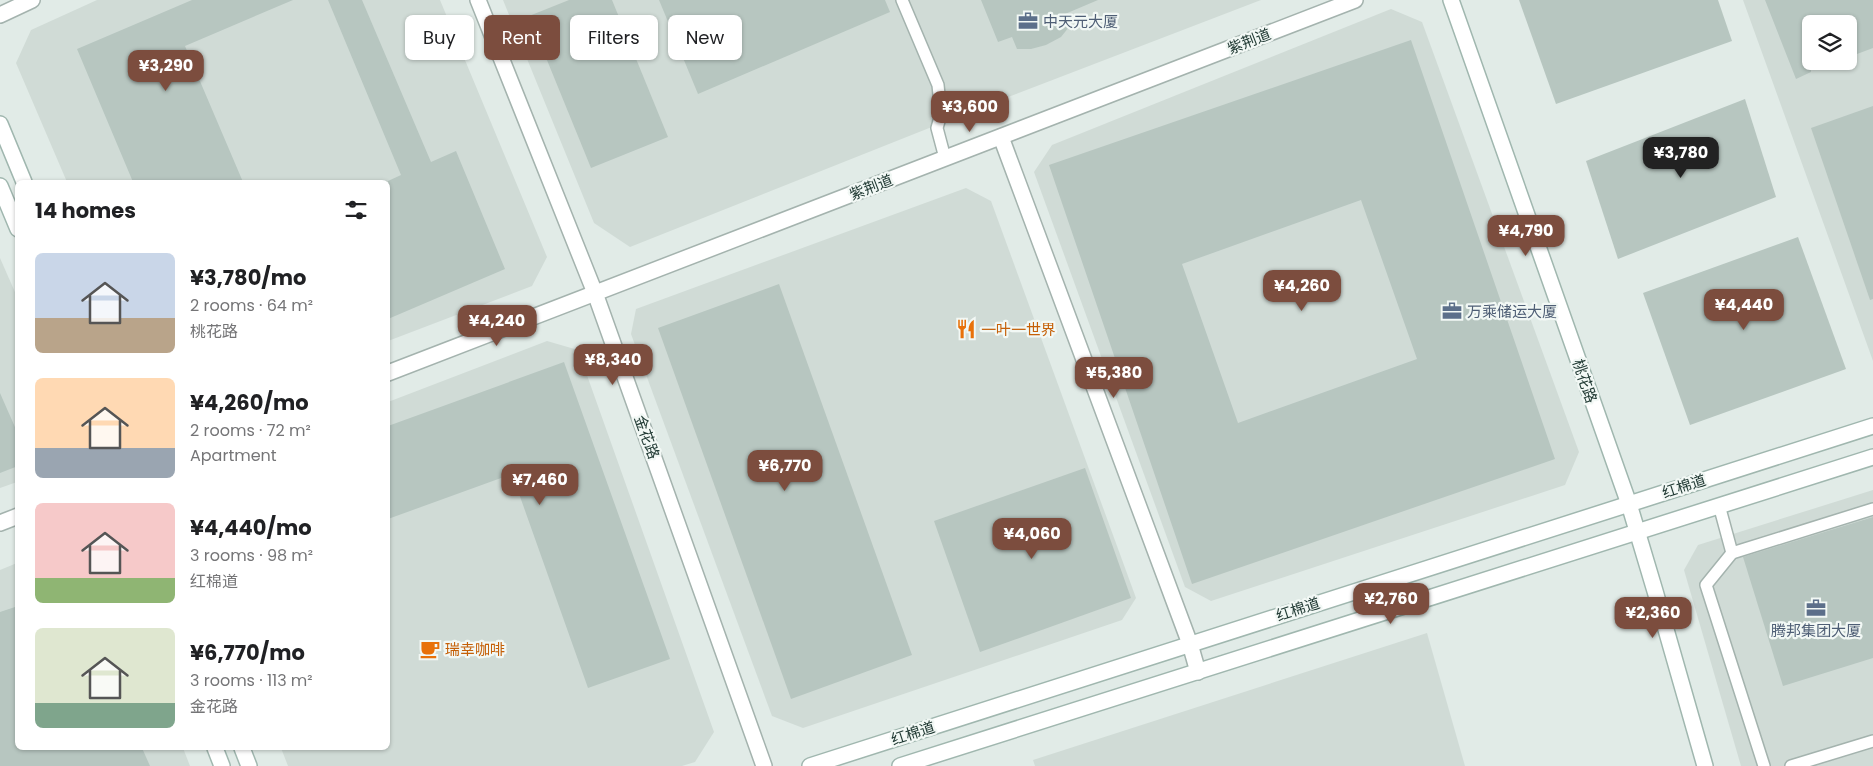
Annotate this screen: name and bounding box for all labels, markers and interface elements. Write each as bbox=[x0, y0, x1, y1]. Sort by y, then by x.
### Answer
office icon: 中天元大厦 bbox=[1017, 10, 1039, 32]
place label: 中天元大厦 bbox=[1043, 11, 1118, 32]
chip: Buy bbox=[405, 15, 474, 60]
chip: Rent bbox=[484, 15, 560, 60]
chip: Filters bbox=[570, 15, 658, 60]
chip: New bbox=[668, 15, 742, 60]
map controls bbox=[1802, 15, 1857, 70]
button: layers bbox=[1802, 15, 1857, 70]
street label: 紫荆道 bbox=[1224, 23, 1274, 59]
pin: ¥3,290 bbox=[125, 49, 207, 92]
text: ¥3,290 bbox=[139, 54, 193, 77]
pin: ¥3,600 bbox=[929, 90, 1011, 133]
text: ¥3,600 bbox=[942, 95, 998, 118]
pin: ¥3,780 bbox=[1640, 136, 1722, 179]
text: ¥3,780 bbox=[1654, 141, 1708, 164]
street label: 紫荆道 bbox=[846, 169, 896, 205]
text: 14 homes bbox=[35, 196, 136, 225]
icon: filters bbox=[342, 196, 370, 224]
pin: ¥4,790 bbox=[1485, 214, 1567, 257]
text: ¥4,790 bbox=[1499, 219, 1554, 242]
text: ¥3,780/mo bbox=[190, 263, 307, 292]
pin: ¥4,260 bbox=[1261, 270, 1343, 312]
icon: home bbox=[75, 273, 135, 333]
text: ¥4,260 bbox=[1274, 274, 1330, 297]
pin: ¥4,440 bbox=[1703, 288, 1785, 331]
text: ¥4,440 bbox=[1715, 293, 1773, 316]
text: 2 rooms · 64 m² bbox=[190, 294, 313, 317]
office icon: 万乘储运大厦 bbox=[1441, 300, 1463, 322]
place label: 万乘储运大厦 bbox=[1467, 301, 1557, 322]
pin: ¥4,240 bbox=[456, 304, 538, 347]
text: ¥4,240 bbox=[469, 309, 525, 332]
restaurant icon: 一叶一世界 bbox=[955, 318, 977, 340]
place label: 一叶一世界 bbox=[981, 319, 1056, 340]
text: 桃花路 bbox=[190, 320, 238, 343]
pin: ¥8,340 bbox=[572, 344, 654, 386]
text: ¥8,340 bbox=[585, 348, 641, 371]
pin: ¥5,380 bbox=[1073, 356, 1155, 399]
street label: 桃花路 bbox=[1568, 356, 1602, 406]
text: ¥5,380 bbox=[1086, 361, 1142, 384]
text: ¥4,260/mo bbox=[190, 388, 309, 417]
icon: home bbox=[75, 398, 135, 458]
street label: 金花路 bbox=[629, 412, 665, 462]
text: 2 rooms · 72 m² bbox=[190, 419, 311, 442]
text: Apartment bbox=[190, 444, 277, 467]
pin: ¥6,770 bbox=[744, 450, 826, 492]
text: ¥6,770 bbox=[758, 454, 812, 477]
pin: ¥7,460 bbox=[499, 464, 581, 506]
text: ¥7,460 bbox=[512, 468, 568, 491]
street label: 红棉道 bbox=[1659, 469, 1709, 503]
text: ¥4,440/mo bbox=[190, 513, 312, 542]
pin: ¥4,060 bbox=[991, 518, 1073, 560]
text: ¥4,060 bbox=[1003, 522, 1061, 545]
icon: home bbox=[75, 523, 135, 583]
text: 3 rooms · 98 m² bbox=[190, 544, 313, 567]
text: 红棉道 bbox=[190, 570, 238, 593]
pin: ¥2,760 bbox=[1350, 582, 1432, 625]
text: ¥2,760 bbox=[1364, 587, 1418, 610]
street label: 红棉道 bbox=[1273, 592, 1323, 626]
pin: ¥2,360 bbox=[1612, 596, 1694, 639]
office icon: 腾邦集团大厦 bbox=[1805, 597, 1827, 619]
text: ¥2,360 bbox=[1626, 601, 1680, 624]
place label: 腾邦集团大厦 bbox=[1771, 620, 1861, 641]
text: ¥6,770/mo bbox=[190, 638, 305, 667]
cafe icon: 瑞幸咖啡 bbox=[419, 638, 441, 660]
place label: 瑞幸咖啡 bbox=[445, 639, 505, 660]
icon: home bbox=[75, 648, 135, 708]
text: 3 rooms · 113 m² bbox=[190, 669, 313, 692]
text: 金花路 bbox=[190, 695, 238, 718]
street label: 红棉道 bbox=[888, 716, 938, 750]

